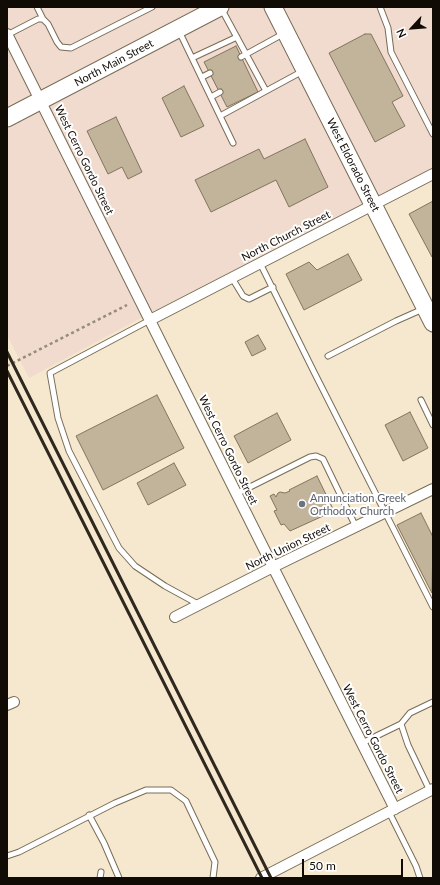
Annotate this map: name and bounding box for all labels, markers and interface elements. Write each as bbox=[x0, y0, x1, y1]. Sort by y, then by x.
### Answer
north arrow bbox=[392, 8, 432, 48]
text: N bbox=[393, 27, 408, 40]
street label: North Main Street bbox=[72, 37, 156, 89]
street label: West Cerro Gordo Street bbox=[52, 103, 116, 217]
street label: West Eldorado Street bbox=[324, 116, 382, 214]
street label: North Church Street bbox=[239, 208, 333, 264]
street label: West Cerro Gordo Street bbox=[196, 393, 260, 507]
place label: Annunciation Greek Orthodox Church bbox=[310, 491, 406, 517]
marker: Annunciation Greek Orthodox Church bbox=[297, 499, 307, 509]
street label: North Union Street bbox=[244, 521, 332, 573]
street label: West Cerro Gordo Street bbox=[340, 682, 406, 796]
scale bar bbox=[304, 851, 405, 877]
text: 50 m bbox=[309, 858, 336, 873]

